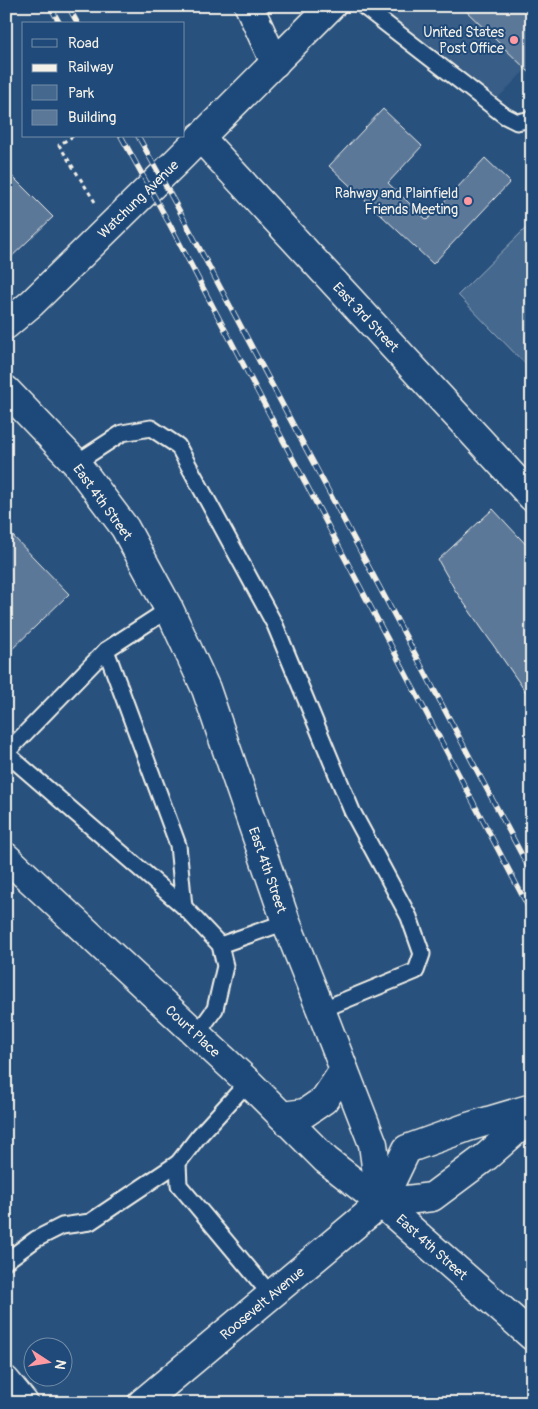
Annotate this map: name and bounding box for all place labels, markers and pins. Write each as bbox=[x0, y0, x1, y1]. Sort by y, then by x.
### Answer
place label: United States Post Office bbox=[423, 24, 505, 57]
marker: United States Post Office bbox=[508, 34, 520, 46]
place label: Rahway and Plainfield Friends Meeting bbox=[335, 185, 458, 218]
marker: Rahway and Plainfield Friends Meeting bbox=[462, 195, 474, 207]

